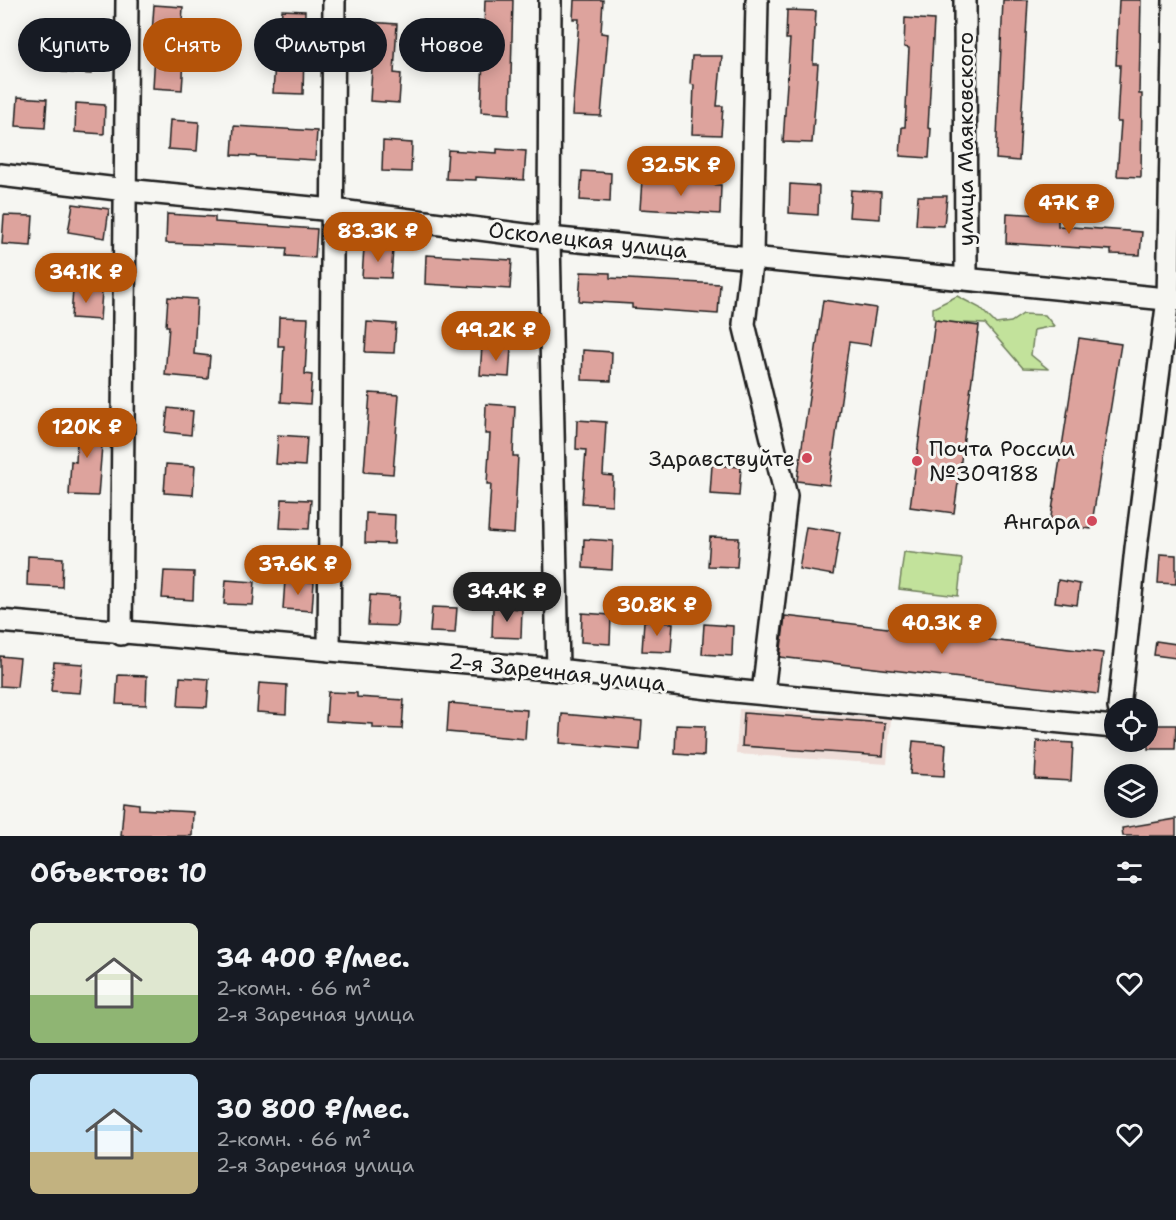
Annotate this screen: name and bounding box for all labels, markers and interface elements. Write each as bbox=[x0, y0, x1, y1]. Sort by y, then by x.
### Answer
chip: Купить bbox=[18, 18, 131, 72]
chip: Снять bbox=[143, 18, 242, 72]
chip: Фильтры bbox=[254, 18, 387, 72]
chip: Новое bbox=[399, 18, 505, 72]
street label: улица Маяковского bbox=[951, 32, 980, 246]
pin: 32.5K ₽ bbox=[626, 146, 736, 197]
text: 32.5K ₽ bbox=[641, 152, 721, 178]
pin: 47K ₽ bbox=[1027, 184, 1111, 235]
text: 47K ₽ bbox=[1038, 190, 1100, 216]
pin: 83.3K ₽ bbox=[323, 212, 433, 263]
street label: Осколецкая улица bbox=[487, 215, 689, 265]
text: 83.3K ₽ bbox=[337, 218, 419, 244]
pin: 34.1K ₽ bbox=[31, 253, 141, 304]
text: 34.1K ₽ bbox=[49, 259, 123, 285]
pin: 49.2K ₽ bbox=[441, 311, 551, 362]
text: 49.2K ₽ bbox=[455, 317, 537, 343]
pin: 120K ₽ bbox=[38, 408, 136, 459]
text: 120K ₽ bbox=[52, 414, 122, 440]
place label: Почта России №309188 bbox=[929, 434, 1075, 488]
place label: Здравствуйте bbox=[649, 444, 795, 473]
marker: Здравствуйте bbox=[800, 451, 814, 465]
marker: Почта России №309188 bbox=[910, 454, 924, 468]
place label: Ангара bbox=[1003, 507, 1080, 536]
marker: Ангара bbox=[1085, 514, 1099, 528]
pin: 37.6K ₽ bbox=[243, 545, 353, 596]
text: 37.6K ₽ bbox=[258, 551, 338, 577]
pin: 34.4K ₽ bbox=[452, 572, 562, 623]
text: 34.4K ₽ bbox=[467, 578, 547, 604]
pin: 30.8K ₽ bbox=[602, 586, 712, 637]
text: 30.8K ₽ bbox=[617, 592, 697, 618]
pin: 40.3K ₽ bbox=[887, 604, 997, 655]
text: 40.3K ₽ bbox=[902, 610, 982, 636]
street label: 2-я Заречная улица bbox=[447, 646, 667, 698]
map controls bbox=[1104, 698, 1158, 818]
button: locate bbox=[1104, 698, 1158, 752]
button: layers bbox=[1104, 764, 1158, 818]
text: Объектов: 10 bbox=[30, 855, 207, 890]
icon: filters bbox=[1113, 856, 1146, 889]
text: 34 400 ₽/мес. bbox=[216, 940, 410, 975]
icon: home bbox=[78, 947, 150, 1019]
icon: heart bbox=[1113, 967, 1146, 1000]
text: 2-комн. · 66 m² bbox=[216, 975, 371, 1001]
text: 2-я Заречная улица bbox=[216, 1001, 414, 1027]
text: 30 800 ₽/мес. bbox=[216, 1091, 410, 1126]
icon: home bbox=[78, 1098, 150, 1170]
icon: heart bbox=[1113, 1118, 1146, 1151]
text: 2-комн. · 66 m² bbox=[216, 1126, 371, 1152]
text: 2-я Заречная улица bbox=[216, 1152, 414, 1178]

